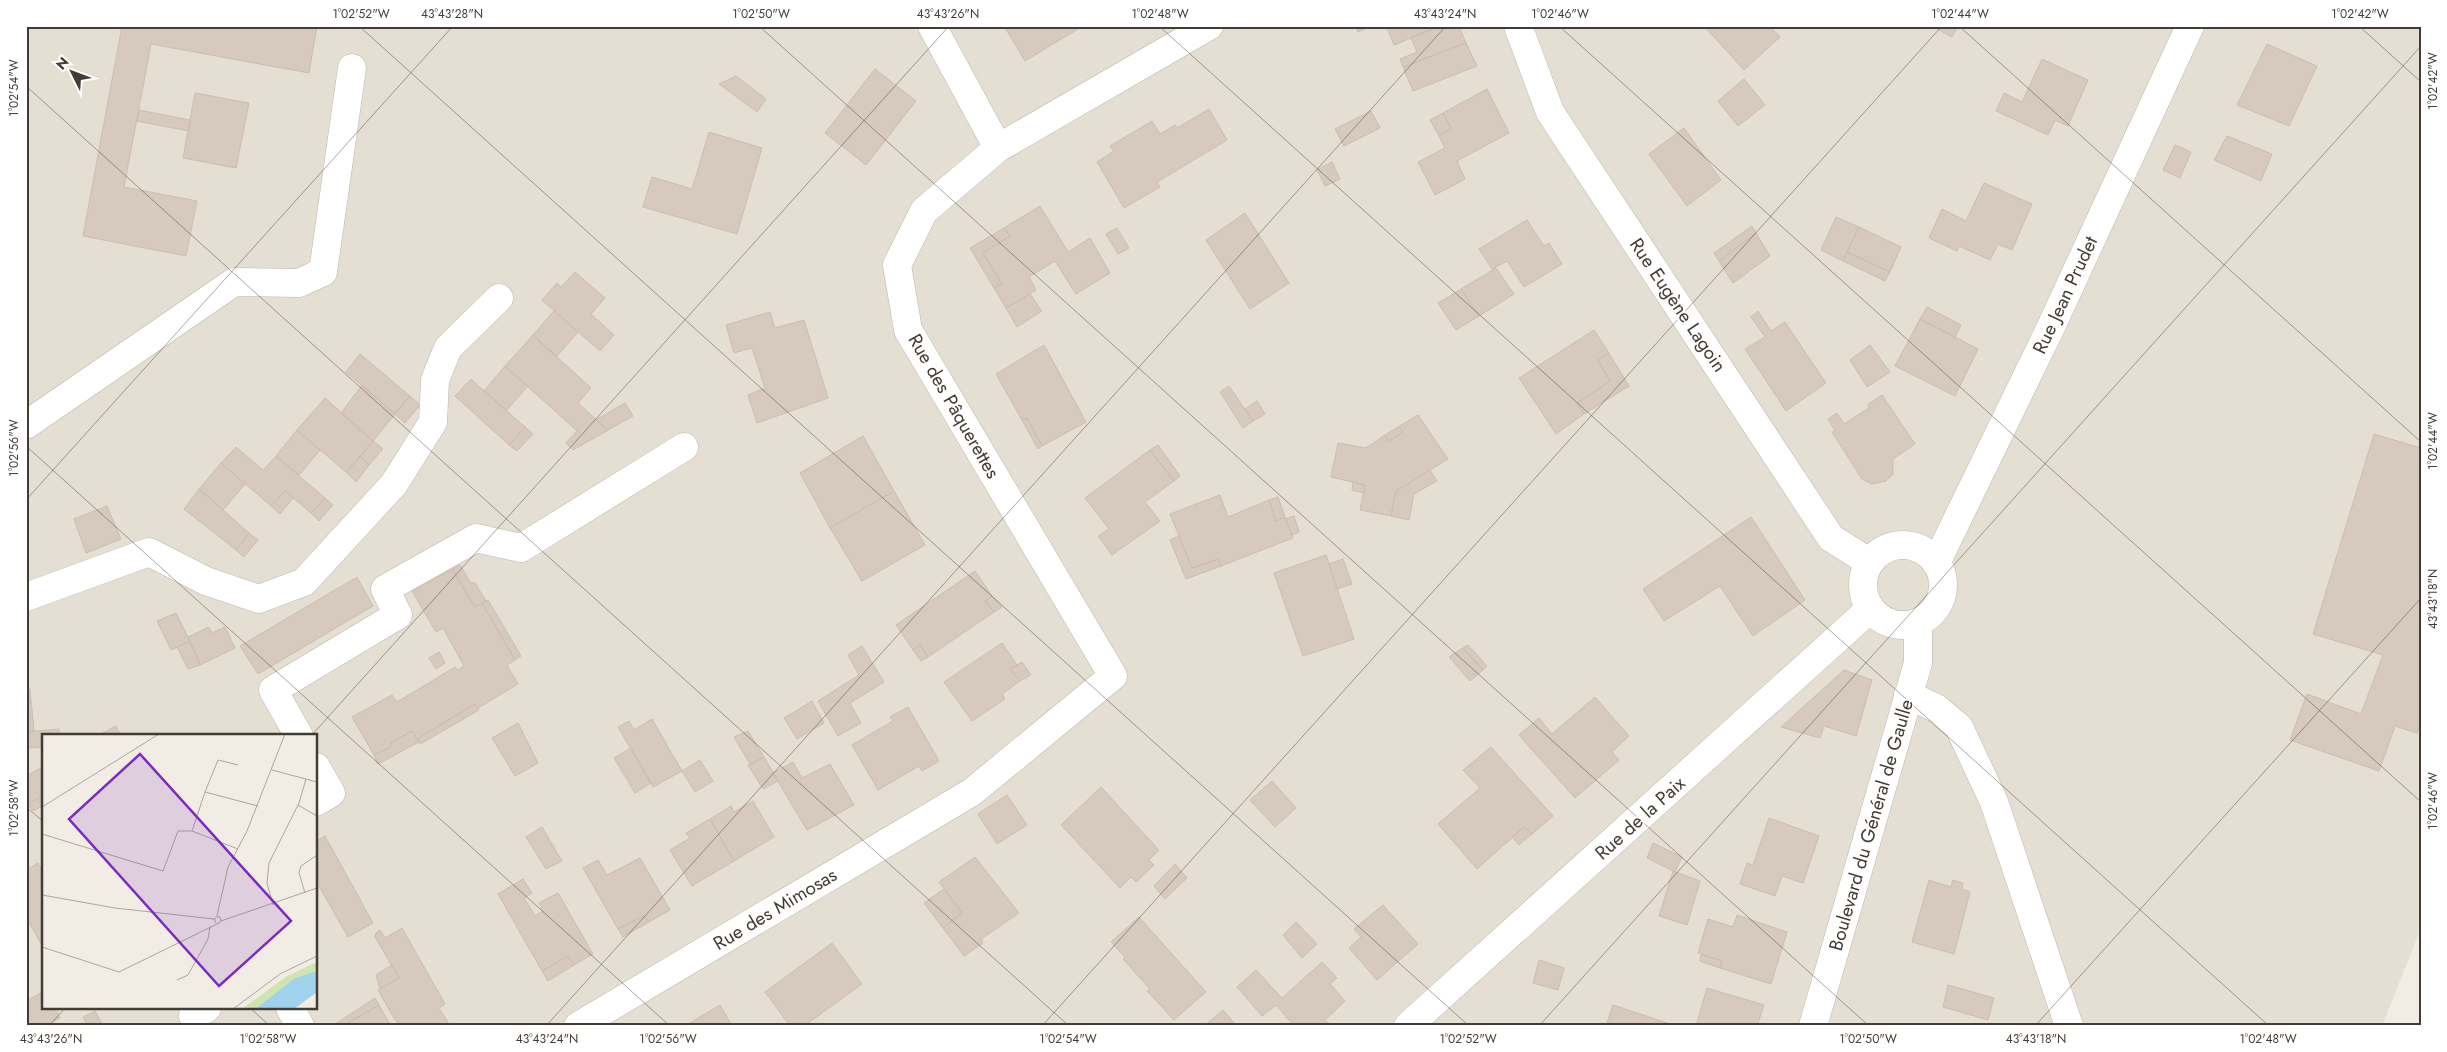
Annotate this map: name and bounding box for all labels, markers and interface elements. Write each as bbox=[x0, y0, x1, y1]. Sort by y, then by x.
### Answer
text: 1°02'52"W bbox=[332, 5, 390, 23]
text: 43°43'28"N bbox=[421, 5, 483, 23]
text: 1°02'50"W bbox=[732, 5, 790, 23]
text: 43°43'26"N bbox=[917, 5, 979, 23]
text: 1°02'48"W bbox=[1131, 5, 1189, 23]
text: 43°43'24"N bbox=[1414, 5, 1476, 23]
text: 1°02'46"W bbox=[1531, 5, 1589, 23]
text: 1°02'44"W bbox=[1931, 5, 1989, 23]
text: 1°02'42"W bbox=[2331, 5, 2389, 23]
north arrow bbox=[48, 48, 98, 98]
text: N bbox=[51, 52, 73, 74]
text: 1°02'42"W bbox=[2424, 52, 2442, 110]
text: 1°02'54"W bbox=[5, 59, 23, 117]
street label: Rue Jean Prudet bbox=[2026, 231, 2104, 358]
street label: Rue Eugène Lagoin bbox=[1623, 233, 1733, 377]
street label: Rue des Pâquerettes bbox=[902, 329, 1007, 484]
text: 1°02'44"W bbox=[2424, 412, 2442, 470]
text: 1°02'56"W bbox=[5, 419, 23, 477]
text: 43°43'18"N bbox=[2424, 569, 2442, 629]
street label: Boulevard du Général de Gaulle bbox=[1822, 696, 1920, 954]
inset map bbox=[42, 734, 318, 1010]
street label: Rue de la Paix bbox=[1589, 770, 1691, 866]
text: 1°02'46"W bbox=[2424, 772, 2442, 830]
text: 1°02'58"W bbox=[5, 779, 23, 836]
street label: Rue des Mimosas bbox=[708, 861, 842, 957]
text: 43°43'26"N bbox=[20, 1030, 82, 1048]
text: 1°02'58"W bbox=[240, 1030, 297, 1048]
text: 43°43'24"N bbox=[516, 1030, 578, 1048]
text: 1°02'56"W bbox=[639, 1030, 697, 1048]
text: 1°02'54"W bbox=[1039, 1030, 1097, 1048]
text: 1°02'52"W bbox=[1439, 1030, 1497, 1048]
text: 1°02'50"W bbox=[1839, 1030, 1897, 1048]
text: 43°43'18"N bbox=[2006, 1030, 2066, 1048]
text: 1°02'48"W bbox=[2239, 1030, 2297, 1048]

